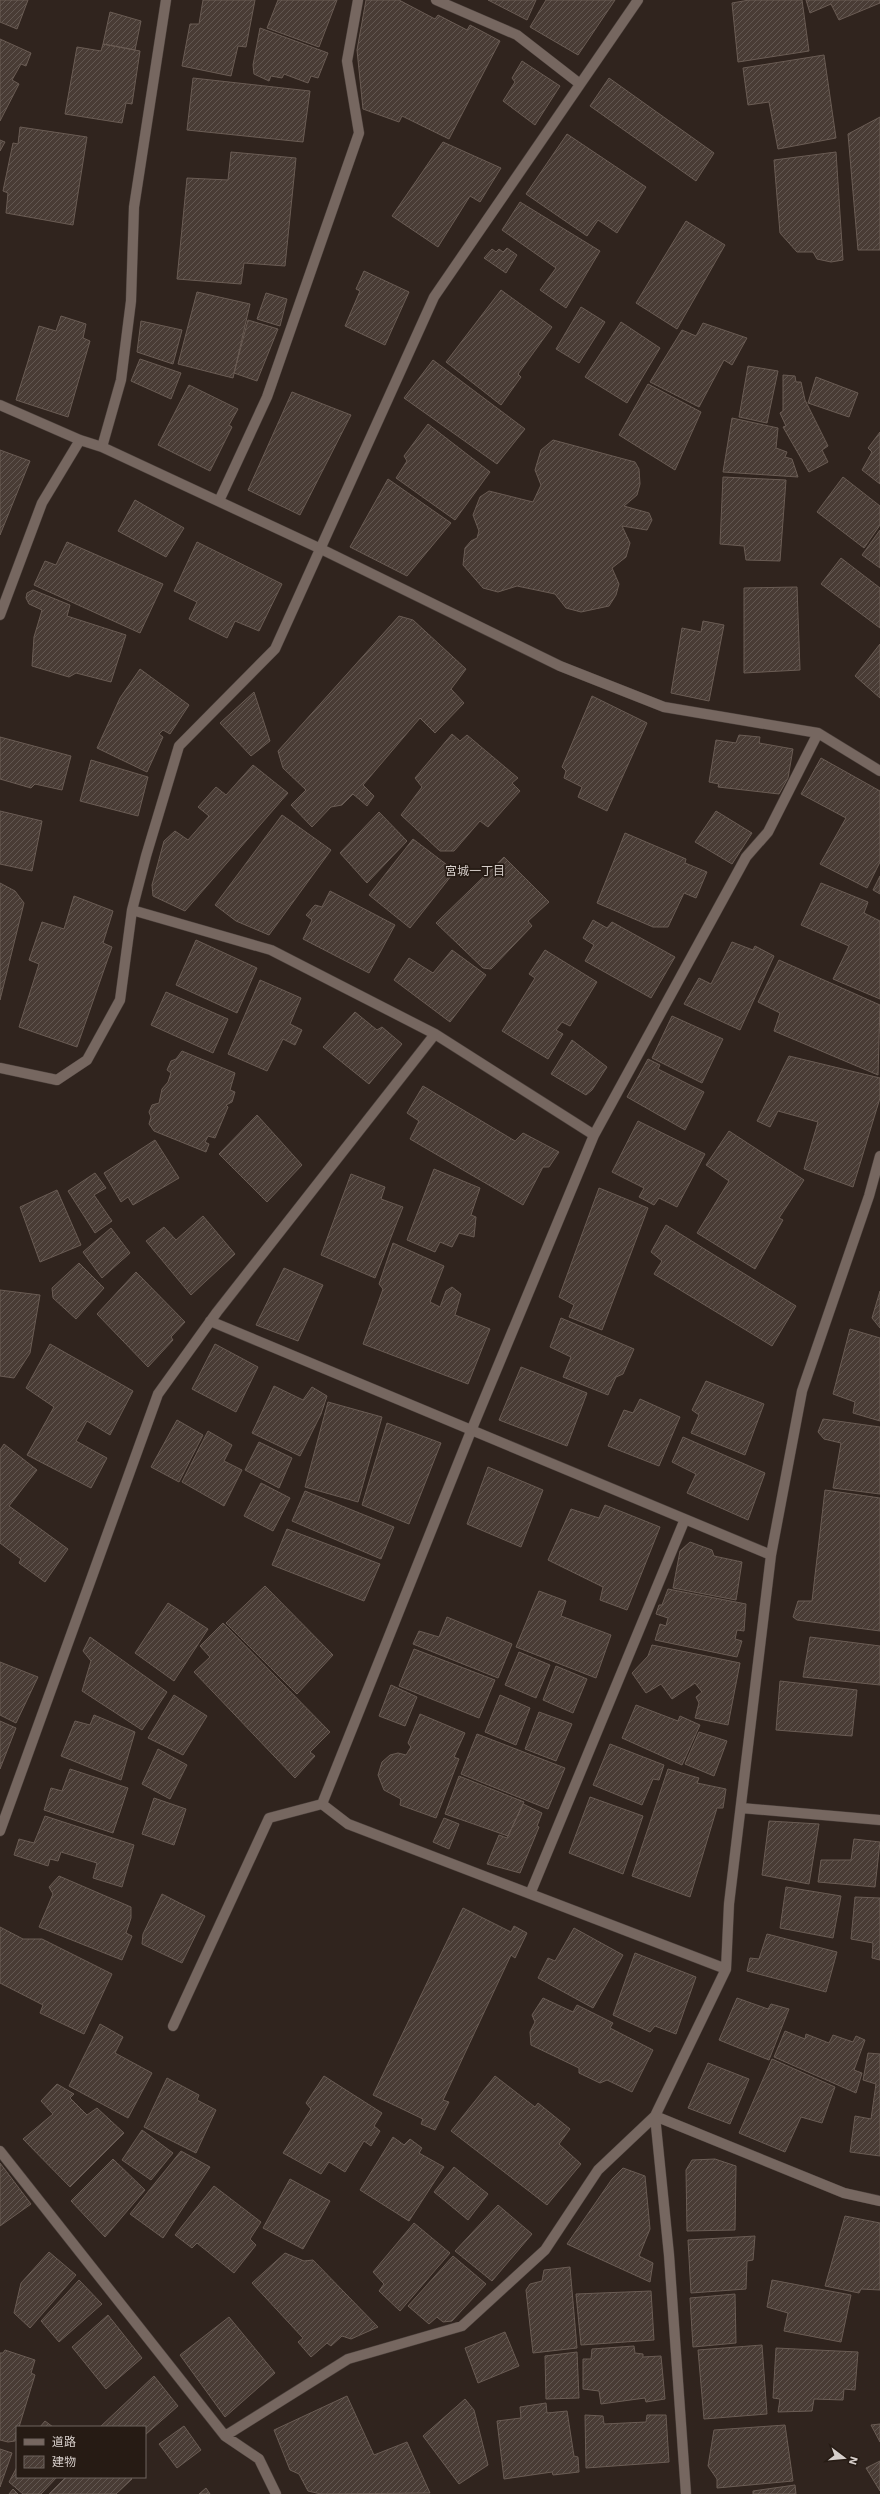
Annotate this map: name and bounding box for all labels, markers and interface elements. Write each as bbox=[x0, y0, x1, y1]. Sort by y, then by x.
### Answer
district label: 宮城一丁目 bbox=[445, 864, 505, 878]
legend bbox=[16, 2426, 146, 2478]
text: 道路 bbox=[52, 2435, 76, 2449]
north arrow bbox=[824, 2438, 864, 2478]
text: 建物 bbox=[52, 2455, 76, 2469]
text: N bbox=[846, 2455, 861, 2466]

